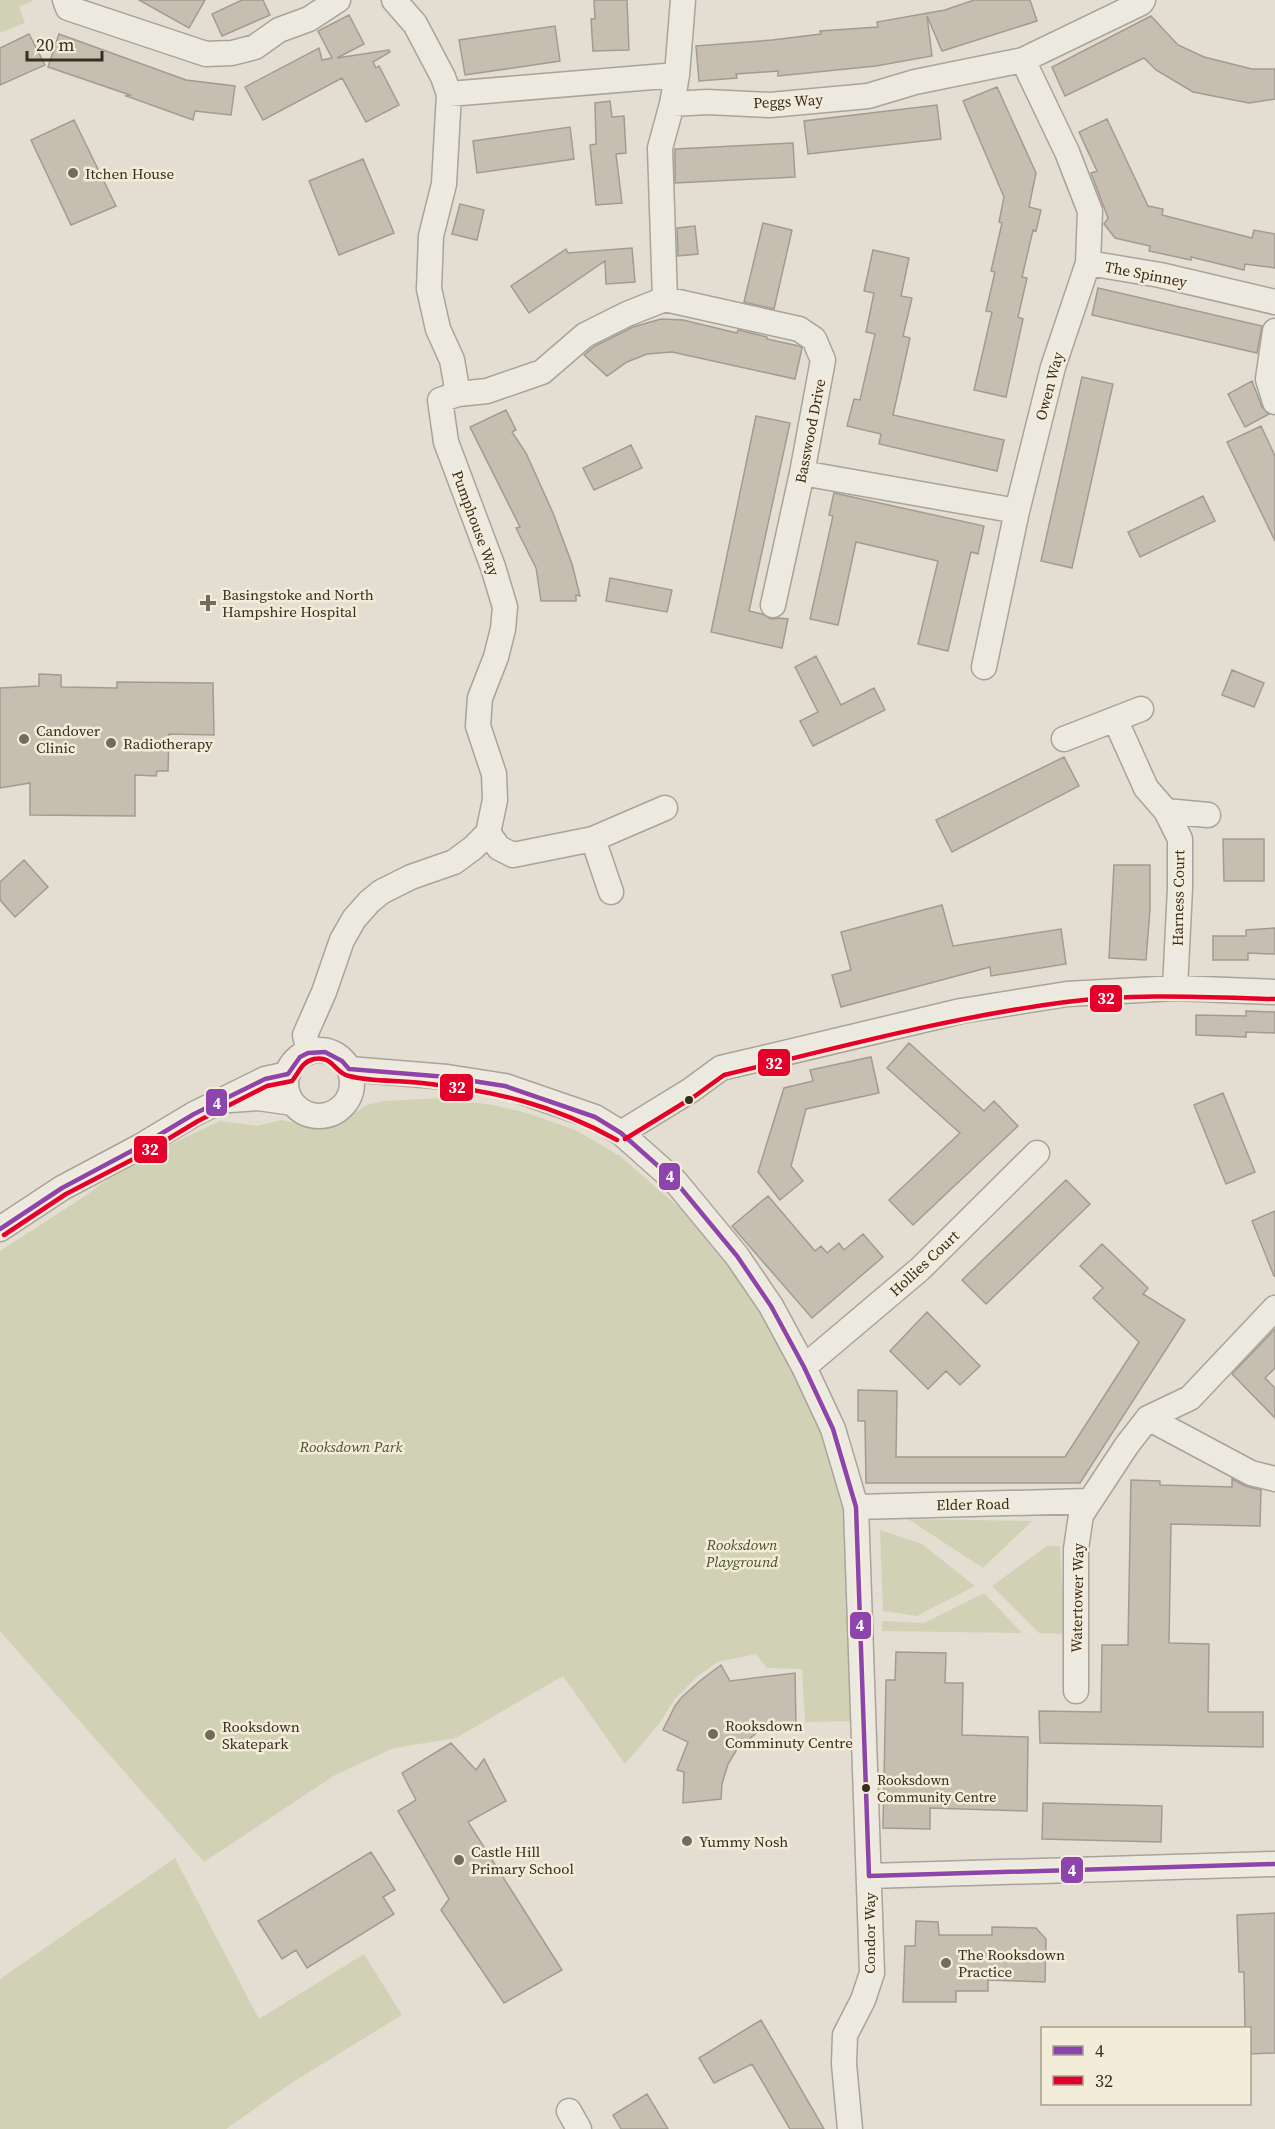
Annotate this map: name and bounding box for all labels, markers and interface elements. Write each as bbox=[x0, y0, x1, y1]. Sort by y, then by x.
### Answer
scale bar bbox=[27, 24, 102, 62]
text: 20 m bbox=[36, 32, 74, 57]
street label: Peggs Way bbox=[753, 89, 824, 113]
place label: Itchen House bbox=[85, 163, 175, 184]
marker: Itchen House bbox=[66, 166, 80, 180]
street label: The Spinney bbox=[1103, 256, 1189, 292]
street label: Owen Way bbox=[1030, 349, 1068, 423]
street label: Basswood Drive bbox=[790, 377, 830, 485]
street label: Pumphouse Way bbox=[447, 467, 505, 579]
place label: Basingstoke and North Hampshire Hospital bbox=[222, 584, 374, 622]
marker: Basingstoke and North Hampshire Hospital bbox=[199, 594, 217, 612]
place label: Candover Clinic bbox=[36, 720, 101, 758]
marker: Candover Clinic bbox=[17, 732, 31, 746]
place label: Radiotherapy bbox=[123, 733, 213, 754]
marker: Radiotherapy bbox=[104, 736, 118, 750]
street label: Harness Court bbox=[1167, 849, 1189, 946]
line badge: 32 bbox=[1089, 984, 1123, 1013]
text: 32 bbox=[1097, 987, 1115, 1009]
line badge: 32 bbox=[757, 1048, 791, 1077]
text: 32 bbox=[765, 1052, 783, 1074]
line badge: 32 bbox=[439, 1073, 474, 1102]
text: 32 bbox=[448, 1076, 466, 1098]
line badge: 4 bbox=[205, 1088, 228, 1117]
text: 4 bbox=[213, 1092, 222, 1114]
unlabelled marker bbox=[683, 1094, 695, 1106]
line badge: 32 bbox=[133, 1135, 168, 1164]
text: 32 bbox=[141, 1138, 159, 1160]
line badge: 4 bbox=[658, 1162, 681, 1191]
text: 4 bbox=[666, 1165, 675, 1187]
street label: Hollies Court bbox=[884, 1225, 964, 1301]
park label: Rooksdown Park bbox=[298, 1436, 403, 1457]
street label: Elder Road bbox=[936, 1493, 1010, 1515]
park label: Rooksdown Playground bbox=[705, 1534, 778, 1572]
street label: Watertower Way bbox=[1066, 1542, 1088, 1653]
line badge: 4 bbox=[849, 1611, 872, 1640]
text: 4 bbox=[856, 1614, 865, 1636]
place label: Rooksdown Comminuty Centre bbox=[725, 1715, 853, 1753]
place label: Rooksdown Skatepark bbox=[222, 1716, 300, 1754]
marker: Rooksdown Comminuty Centre bbox=[706, 1727, 720, 1741]
marker: Rooksdown Skatepark bbox=[203, 1728, 217, 1742]
place label: Rooksdown Community Centre bbox=[877, 1770, 996, 1807]
marker: Rooksdown Community Centre bbox=[860, 1782, 872, 1794]
place label: Yummy Nosh bbox=[699, 1831, 788, 1852]
marker: Yummy Nosh bbox=[680, 1834, 694, 1848]
place label: Castle Hill Primary School bbox=[471, 1841, 574, 1879]
marker: Castle Hill Primary School bbox=[452, 1853, 466, 1867]
line badge: 4 bbox=[1060, 1856, 1084, 1884]
text: 4 bbox=[1068, 1859, 1077, 1881]
street label: Condor Way bbox=[859, 1892, 880, 1974]
place label: The Rooksdown Practice bbox=[958, 1944, 1065, 1982]
marker: The Rooksdown Practice bbox=[939, 1956, 953, 1970]
legend bbox=[1041, 2027, 1251, 2105]
text: 4 bbox=[1095, 2038, 1104, 2063]
text: 32 bbox=[1095, 2068, 1113, 2093]

